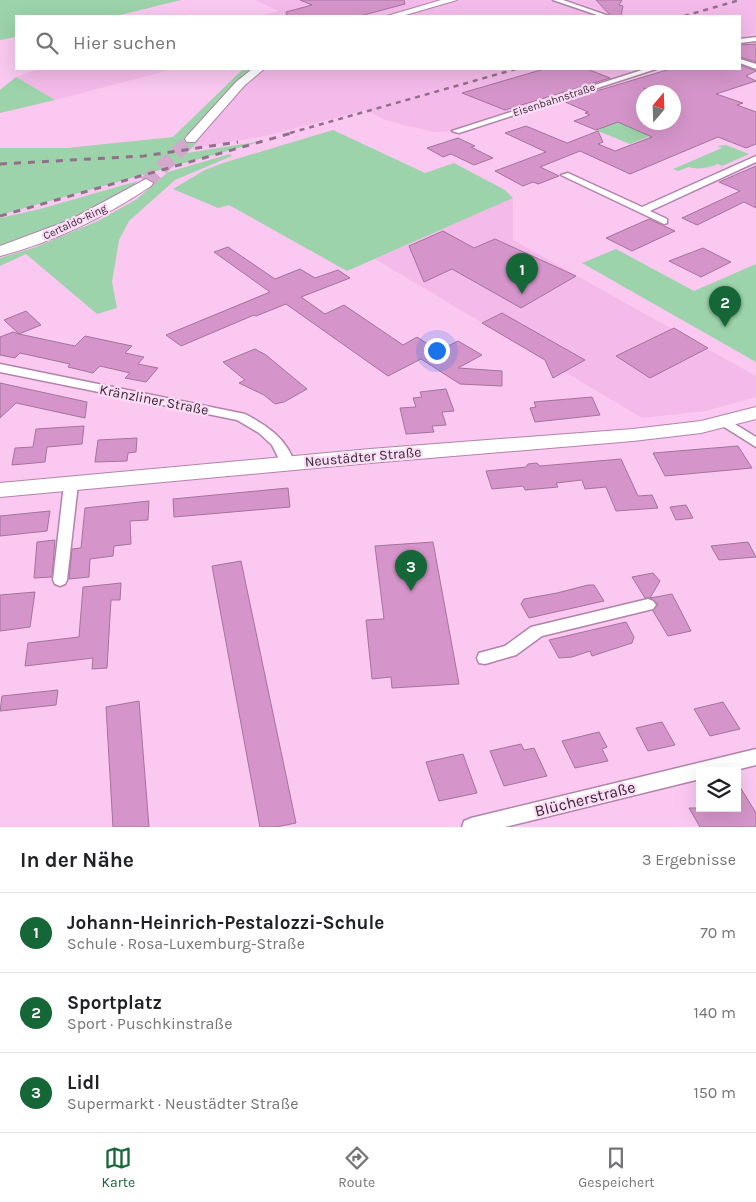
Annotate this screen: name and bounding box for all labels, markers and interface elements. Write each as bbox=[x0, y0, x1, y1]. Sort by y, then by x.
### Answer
search box bbox=[15, 15, 741, 70]
icon: search bbox=[33, 29, 61, 57]
text: Hier suchen bbox=[73, 32, 176, 54]
street label: Eisenbahnstraße bbox=[511, 80, 597, 119]
north arrow bbox=[636, 85, 681, 130]
street label: Certaldo-Ring bbox=[41, 201, 110, 242]
pin: 1 bbox=[506, 253, 538, 294]
pin: 2 bbox=[709, 286, 741, 327]
your location bbox=[424, 338, 450, 364]
street label: Kränzliner Straße bbox=[98, 381, 210, 419]
street label: Neustädter Straße bbox=[304, 443, 422, 471]
pin: 3 bbox=[395, 550, 427, 591]
map controls bbox=[696, 767, 741, 812]
button: layers bbox=[696, 767, 741, 812]
street label: Blücherstraße bbox=[533, 777, 637, 821]
text: In der Nähe bbox=[20, 848, 134, 872]
text: 3 Ergebnisse bbox=[642, 850, 736, 869]
text: Johann-Heinrich-Pestalozzi-Schule bbox=[67, 912, 384, 934]
text: 1 bbox=[33, 923, 39, 942]
text: 70 m bbox=[700, 923, 736, 942]
text: Schule · Rosa-Luxemburg-Straße bbox=[67, 934, 305, 953]
text: Sportplatz bbox=[67, 992, 162, 1014]
text: 2 bbox=[31, 1003, 41, 1022]
text: 140 m bbox=[694, 1003, 736, 1022]
text: Sport · Puschkinstraße bbox=[67, 1014, 232, 1033]
text: Lidl bbox=[67, 1072, 100, 1094]
text: 3 bbox=[31, 1083, 41, 1102]
text: 150 m bbox=[693, 1083, 736, 1102]
text: Supermarkt · Neustädter Straße bbox=[67, 1094, 298, 1113]
tab: Karte bbox=[101, 1144, 135, 1191]
tab: Route bbox=[338, 1144, 375, 1191]
tab: Gespeichert bbox=[578, 1144, 655, 1191]

